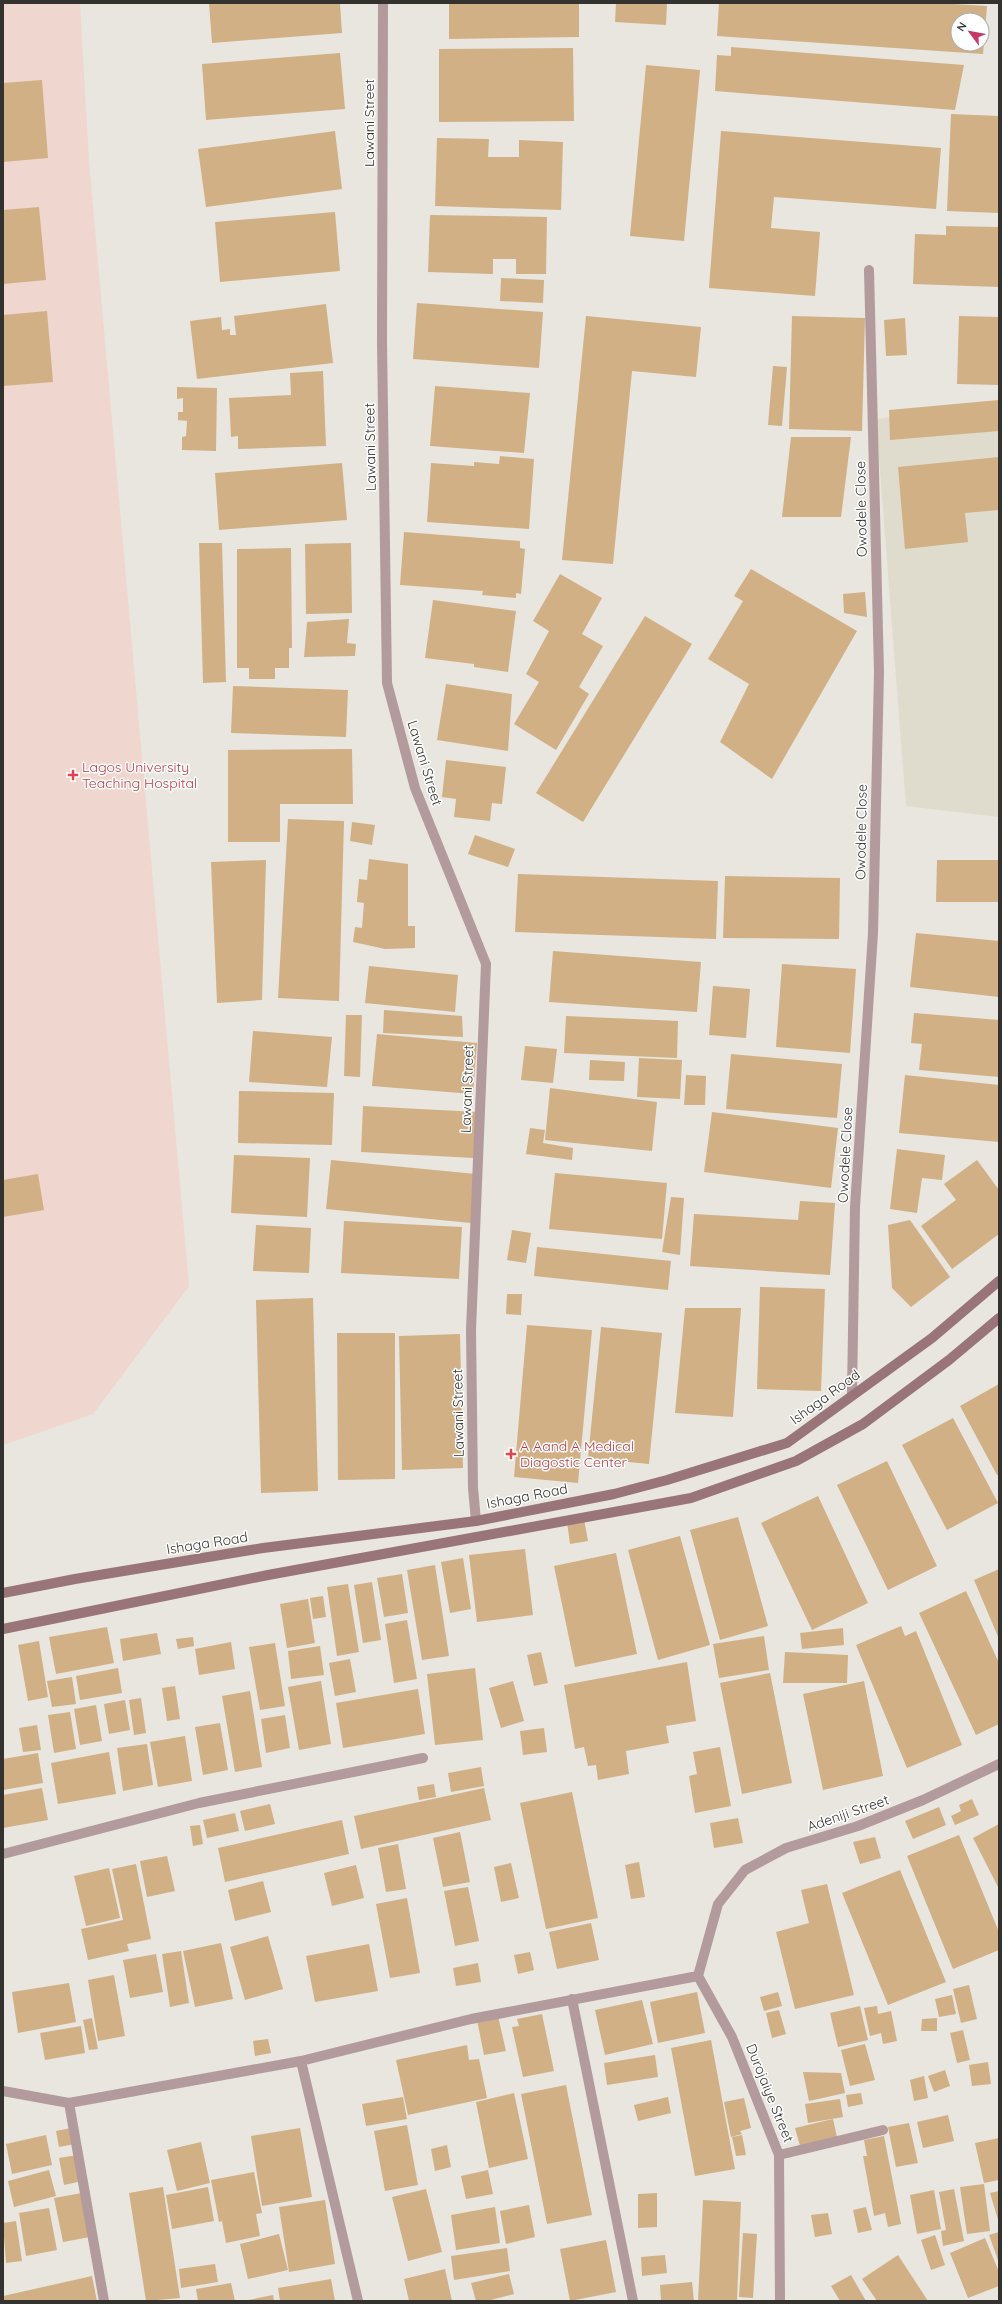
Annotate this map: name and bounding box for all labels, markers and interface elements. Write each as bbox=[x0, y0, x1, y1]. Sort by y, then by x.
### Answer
north arrow bbox=[950, 12, 990, 52]
text: N bbox=[953, 20, 970, 34]
street label: Lawani Street bbox=[360, 79, 378, 167]
street label: Lawani Street bbox=[360, 403, 380, 491]
street label: Owodele Close bbox=[851, 461, 871, 557]
street label: Lawani Street bbox=[404, 718, 447, 808]
place label: Lagos University Teaching Hospital bbox=[82, 758, 197, 792]
marker: Lagos University Teaching Hospital bbox=[67, 769, 79, 781]
street label: Owodele Close bbox=[851, 784, 871, 880]
street label: Lawani Street bbox=[456, 1044, 478, 1133]
street label: Owodele Close bbox=[833, 1106, 857, 1203]
street label: Ishaga Road bbox=[786, 1366, 864, 1428]
street label: Lawani Street bbox=[448, 1369, 468, 1457]
place label: A Aand A Medical Diagostic Center bbox=[520, 1437, 634, 1471]
marker: A Aand A Medical Diagostic Center bbox=[505, 1448, 517, 1460]
street label: Ishaga Road bbox=[485, 1479, 569, 1513]
street label: Ishaga Road bbox=[165, 1528, 249, 1558]
street label: Adeniji Street bbox=[805, 1791, 892, 1835]
street label: Durojaiye Street bbox=[742, 2041, 798, 2145]

